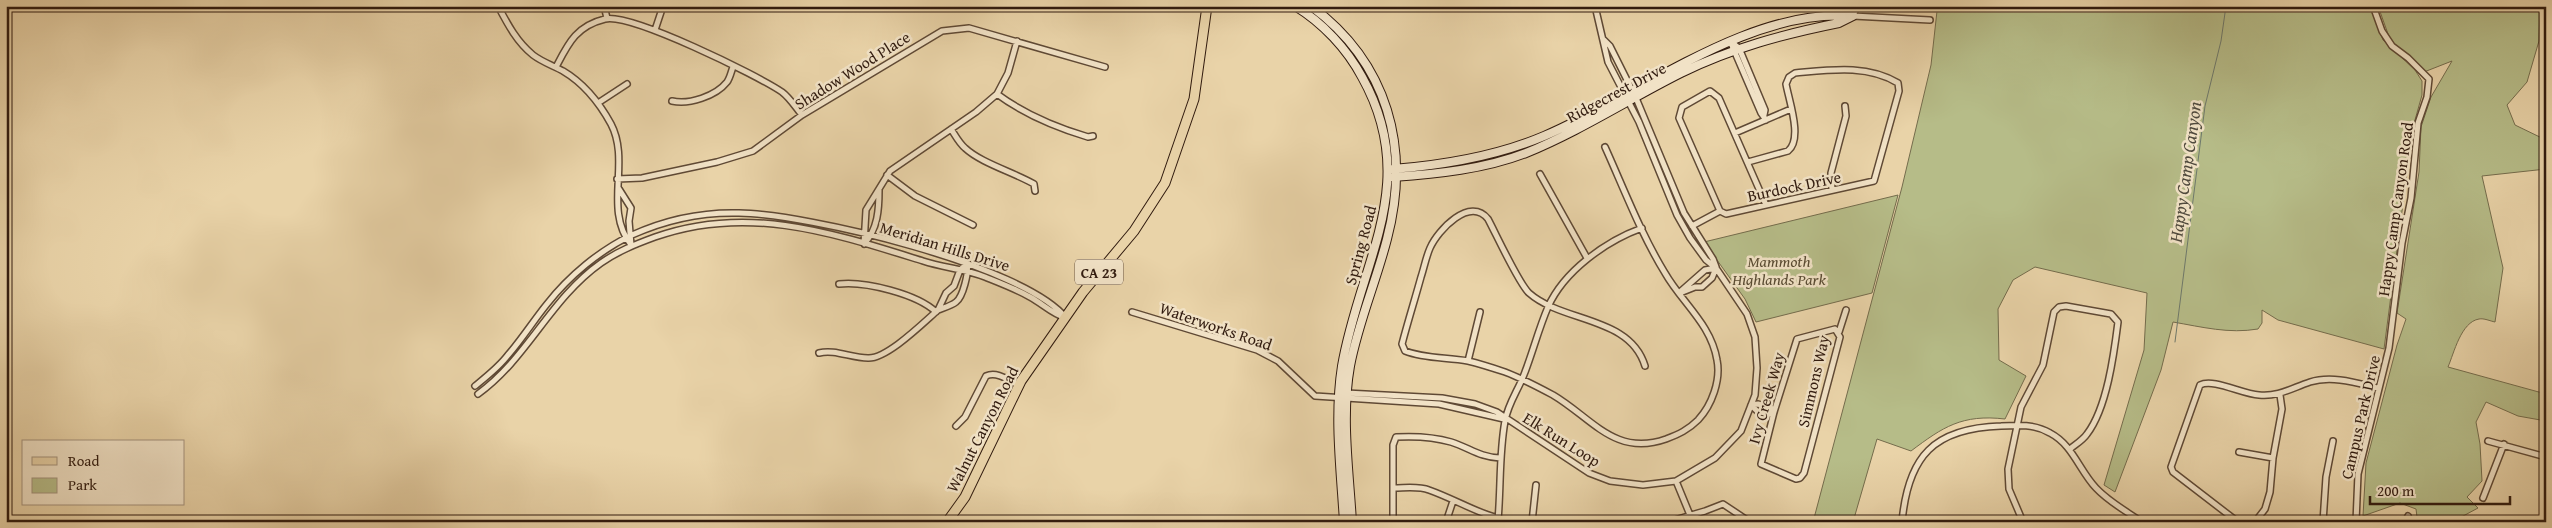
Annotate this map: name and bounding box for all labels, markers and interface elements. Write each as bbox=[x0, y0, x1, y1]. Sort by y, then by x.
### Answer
street label: Shadow Wood Place bbox=[790, 25, 914, 115]
street label: Ridgecrest Drive bbox=[1562, 56, 1670, 128]
water label: Happy Camp Canyon bbox=[2162, 100, 2208, 245]
street label: Happy Camp Canyon Road bbox=[2371, 120, 2419, 298]
street label: Burdock Drive bbox=[1745, 164, 1843, 208]
street label: Spring Road bbox=[1338, 202, 1382, 287]
street label: Meridian Hills Drive bbox=[877, 215, 1013, 277]
park label: Mammoth Highlands Park bbox=[1731, 249, 1827, 291]
road number: CA 23 bbox=[1075, 260, 1123, 284]
street label: Waterworks Road bbox=[1156, 296, 1276, 357]
street label: Simmons Way bbox=[1791, 332, 1835, 429]
street label: Ivy Creek Way bbox=[1741, 349, 1791, 447]
street label: Campus Park Drive bbox=[2334, 353, 2386, 481]
street label: Walnut Canyon Road bbox=[940, 361, 1024, 496]
street label: Elk Run Loop bbox=[1519, 406, 1606, 473]
legend bbox=[22, 440, 185, 506]
text: Road bbox=[68, 450, 99, 471]
scale bar bbox=[2370, 473, 2510, 505]
text: Park bbox=[68, 474, 97, 495]
text: 200 m bbox=[2377, 480, 2415, 501]

